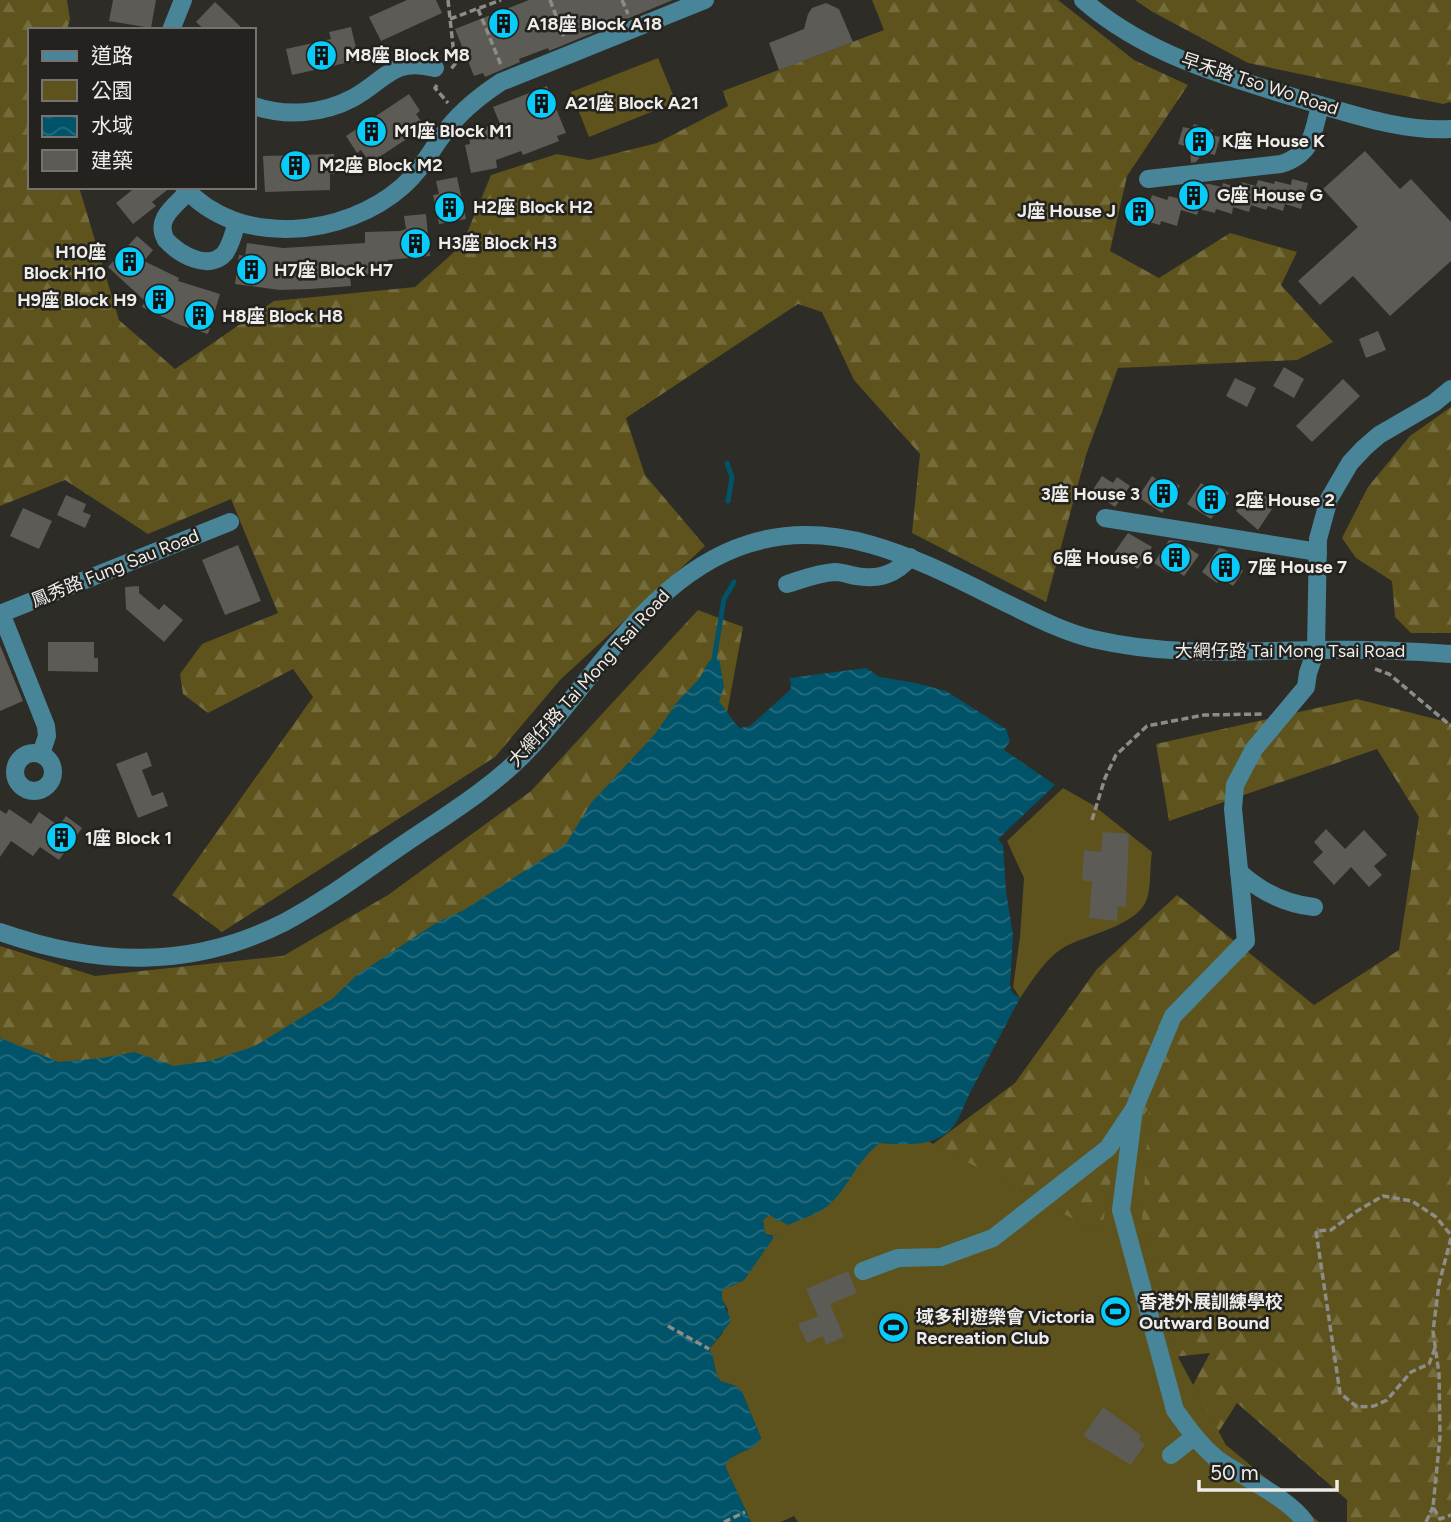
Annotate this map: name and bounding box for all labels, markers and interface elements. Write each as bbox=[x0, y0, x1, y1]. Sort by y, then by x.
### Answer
building icon: A18座 Block A18 bbox=[487, 7, 521, 41]
place label: A18座 Block A18 bbox=[527, 13, 662, 35]
legend bbox=[28, 28, 256, 189]
building icon: M8座 Block M8 bbox=[305, 38, 339, 72]
text: 道路 bbox=[91, 43, 133, 68]
place label: M8座 Block M8 bbox=[345, 44, 470, 66]
street label: 早禾路 Tso Wo Road bbox=[1179, 48, 1341, 120]
text: 公園 bbox=[91, 78, 133, 103]
building icon: A21座 Block A21 bbox=[525, 86, 559, 120]
place label: A21座 Block A21 bbox=[565, 92, 699, 114]
text: 水域 bbox=[91, 113, 133, 138]
building icon: M1座 Block M1 bbox=[354, 114, 388, 148]
place label: M1座 Block M1 bbox=[394, 120, 512, 142]
building icon: K座 House K bbox=[1182, 124, 1216, 158]
place label: K座 House K bbox=[1222, 130, 1325, 152]
text: 建築 bbox=[91, 148, 133, 173]
building icon: M2座 Block M2 bbox=[279, 148, 313, 182]
place label: M2座 Block M2 bbox=[319, 154, 443, 176]
building icon: G座 House G bbox=[1177, 178, 1211, 212]
place label: G座 House G bbox=[1217, 184, 1323, 206]
building icon: H2座 Block H2 bbox=[433, 190, 467, 224]
building icon: J座 House J bbox=[1122, 194, 1156, 228]
place label: H2座 Block H2 bbox=[473, 196, 593, 218]
place label: J座 House J bbox=[1017, 200, 1116, 222]
building icon: H3座 Block H3 bbox=[398, 226, 432, 260]
place label: H3座 Block H3 bbox=[438, 232, 557, 254]
place label: H10座 Block H10 bbox=[24, 241, 106, 284]
building icon: H10座 Block H10 bbox=[112, 245, 146, 279]
building icon: H7座 Block H7 bbox=[234, 253, 268, 287]
place label: H7座 Block H7 bbox=[274, 259, 393, 281]
building icon: H9座 Block H9 bbox=[143, 283, 177, 317]
place label: H9座 Block H9 bbox=[17, 289, 137, 311]
building icon: H8座 Block H8 bbox=[182, 299, 216, 333]
place label: H8座 Block H8 bbox=[222, 305, 343, 327]
building icon: 3座 House 3 bbox=[1146, 477, 1180, 511]
place label: 3座 House 3 bbox=[1041, 483, 1140, 505]
building icon: 2座 House 2 bbox=[1195, 483, 1229, 517]
place label: 2座 House 2 bbox=[1235, 489, 1335, 511]
street label: 鳳秀路 Fung Sau Road bbox=[28, 524, 202, 612]
building icon: 6座 House 6 bbox=[1159, 541, 1193, 575]
place label: 6座 House 6 bbox=[1053, 547, 1153, 569]
building icon: 7座 House 7 bbox=[1208, 550, 1242, 584]
place label: 7座 House 7 bbox=[1248, 556, 1347, 578]
street label: 大網仔路 Tai Mong Tsai Road bbox=[504, 585, 674, 771]
street label: 大網仔路 Tai Mong Tsai Road bbox=[1175, 640, 1405, 662]
building icon: 1座 Block 1 bbox=[45, 821, 79, 855]
place label: 1座 Block 1 bbox=[85, 827, 172, 849]
place label: 香港外展訓練學校 Outward Bound bbox=[1139, 1291, 1283, 1334]
sports icon: 香港外展訓練學校 Outward Bound bbox=[1099, 1295, 1133, 1329]
place label: 域多利遊樂會 Victoria Recreation Club bbox=[916, 1306, 1095, 1349]
sports icon: 域多利遊樂會 Victoria Recreation Club bbox=[876, 1310, 910, 1344]
scale bar bbox=[1199, 1448, 1337, 1492]
text: 50 m bbox=[1210, 1460, 1259, 1485]

